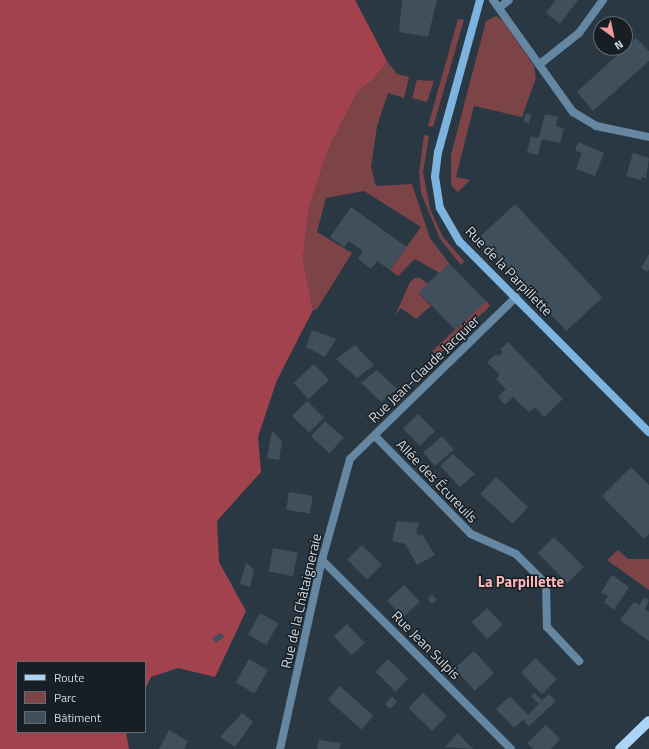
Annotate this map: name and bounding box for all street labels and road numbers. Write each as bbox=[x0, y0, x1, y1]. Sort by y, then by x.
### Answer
street label: Rue de la Parpillette bbox=[462, 223, 556, 319]
street label: Rue Jean-Claude Jacquier bbox=[365, 312, 483, 426]
street label: Allée des Écureuils bbox=[393, 436, 481, 526]
street label: Rue de la Châtaigneraie bbox=[277, 532, 325, 670]
street label: Rue Jean Sulpis bbox=[388, 607, 464, 683]

